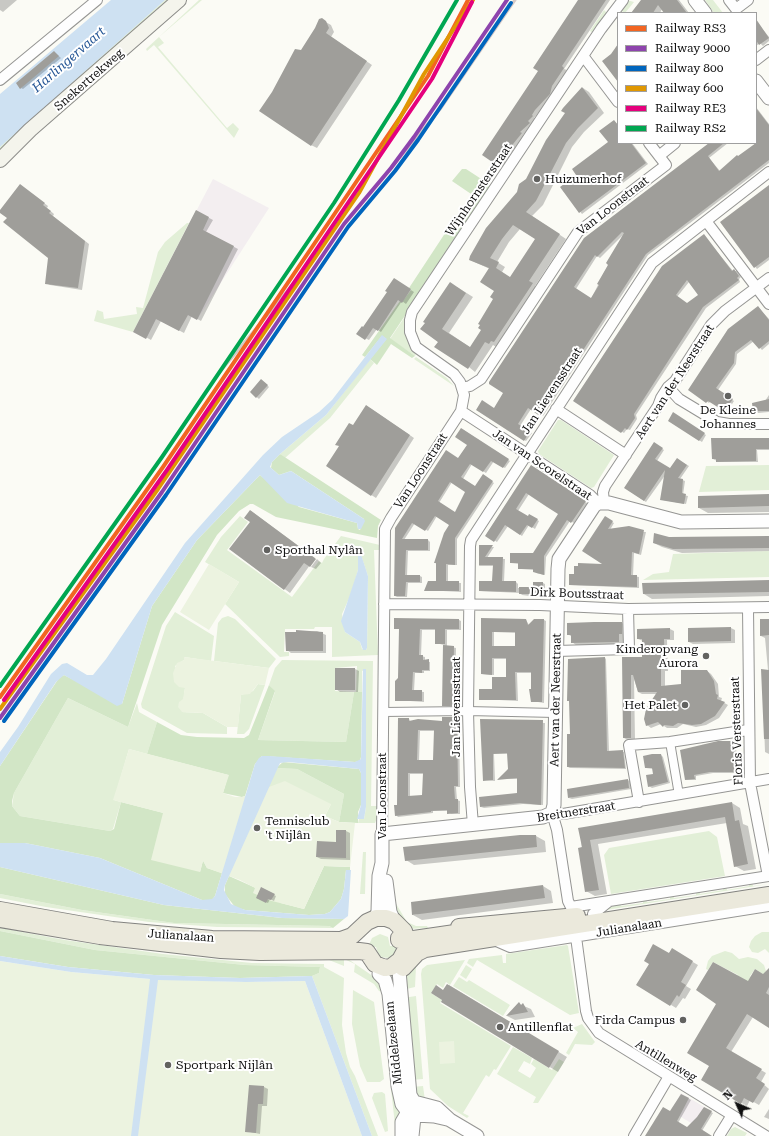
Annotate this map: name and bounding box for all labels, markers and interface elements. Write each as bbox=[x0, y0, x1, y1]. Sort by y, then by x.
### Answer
legend bbox=[617, 12, 757, 144]
text: Railway RS3 bbox=[655, 21, 726, 35]
water label: Harlingervaart bbox=[29, 24, 109, 96]
text: Railway 9000 bbox=[655, 41, 730, 55]
street label: Snekertrekweg bbox=[51, 46, 127, 114]
text: Railway 800 bbox=[655, 61, 724, 75]
text: Railway 600 bbox=[655, 81, 724, 95]
text: Railway RE3 bbox=[655, 101, 726, 115]
text: Railway RS2 bbox=[655, 121, 726, 135]
street label: Wijnhornsterstraat bbox=[443, 141, 515, 239]
place label: Huizumerhof bbox=[545, 172, 621, 186]
marker: Huizumerhof bbox=[532, 174, 542, 184]
street label: Van Loonstraat bbox=[574, 174, 652, 238]
street label: Aert van der Neerstraat bbox=[633, 322, 717, 442]
street label: Jan Lievensstraat bbox=[519, 345, 585, 437]
marker: De Kleine Johannes bbox=[723, 391, 733, 401]
place label: De Kleine Johannes bbox=[700, 403, 756, 431]
street label: Jan van Scorelstraat bbox=[490, 426, 594, 504]
street label: Van Loonstraat bbox=[391, 431, 451, 511]
place label: Sporthal Nylân bbox=[275, 543, 363, 557]
marker: Sporthal Nylân bbox=[262, 545, 272, 555]
street label: Dirk Boutsstraat bbox=[530, 585, 624, 603]
street label: Aert van der Neerstraat bbox=[548, 633, 564, 767]
place label: Kinderopvang Aurora bbox=[616, 642, 698, 670]
marker: Kinderopvang Aurora bbox=[701, 651, 711, 661]
street label: Jan Lievensstraat bbox=[449, 657, 463, 757]
street label: Floris Versterstraat bbox=[728, 676, 746, 786]
place label: Het Palet bbox=[624, 698, 677, 712]
marker: Het Palet bbox=[680, 700, 690, 710]
street label: Van Loonstraat bbox=[375, 752, 389, 840]
street label: Breitnerstraat bbox=[536, 799, 616, 825]
place label: Tennisclub 't Nijlân bbox=[265, 814, 329, 842]
marker: Tennisclub 't Nijlân bbox=[252, 823, 262, 833]
street label: Julianalaan bbox=[595, 916, 663, 940]
street label: Julianalaan bbox=[147, 926, 215, 946]
street label: Middelzeelaan bbox=[382, 1001, 406, 1085]
place label: Firda Campus bbox=[595, 1013, 675, 1027]
marker: Firda Campus bbox=[678, 1015, 688, 1025]
place label: Antillenflat bbox=[508, 1020, 573, 1034]
marker: Antillenflat bbox=[495, 1022, 505, 1032]
street label: Antillenweg bbox=[633, 1037, 699, 1085]
place label: Sportpark Nijlân bbox=[176, 1058, 273, 1072]
marker: Sportpark Nijlân bbox=[163, 1060, 173, 1070]
north arrow bbox=[717, 1084, 757, 1124]
text: N bbox=[721, 1088, 736, 1103]

